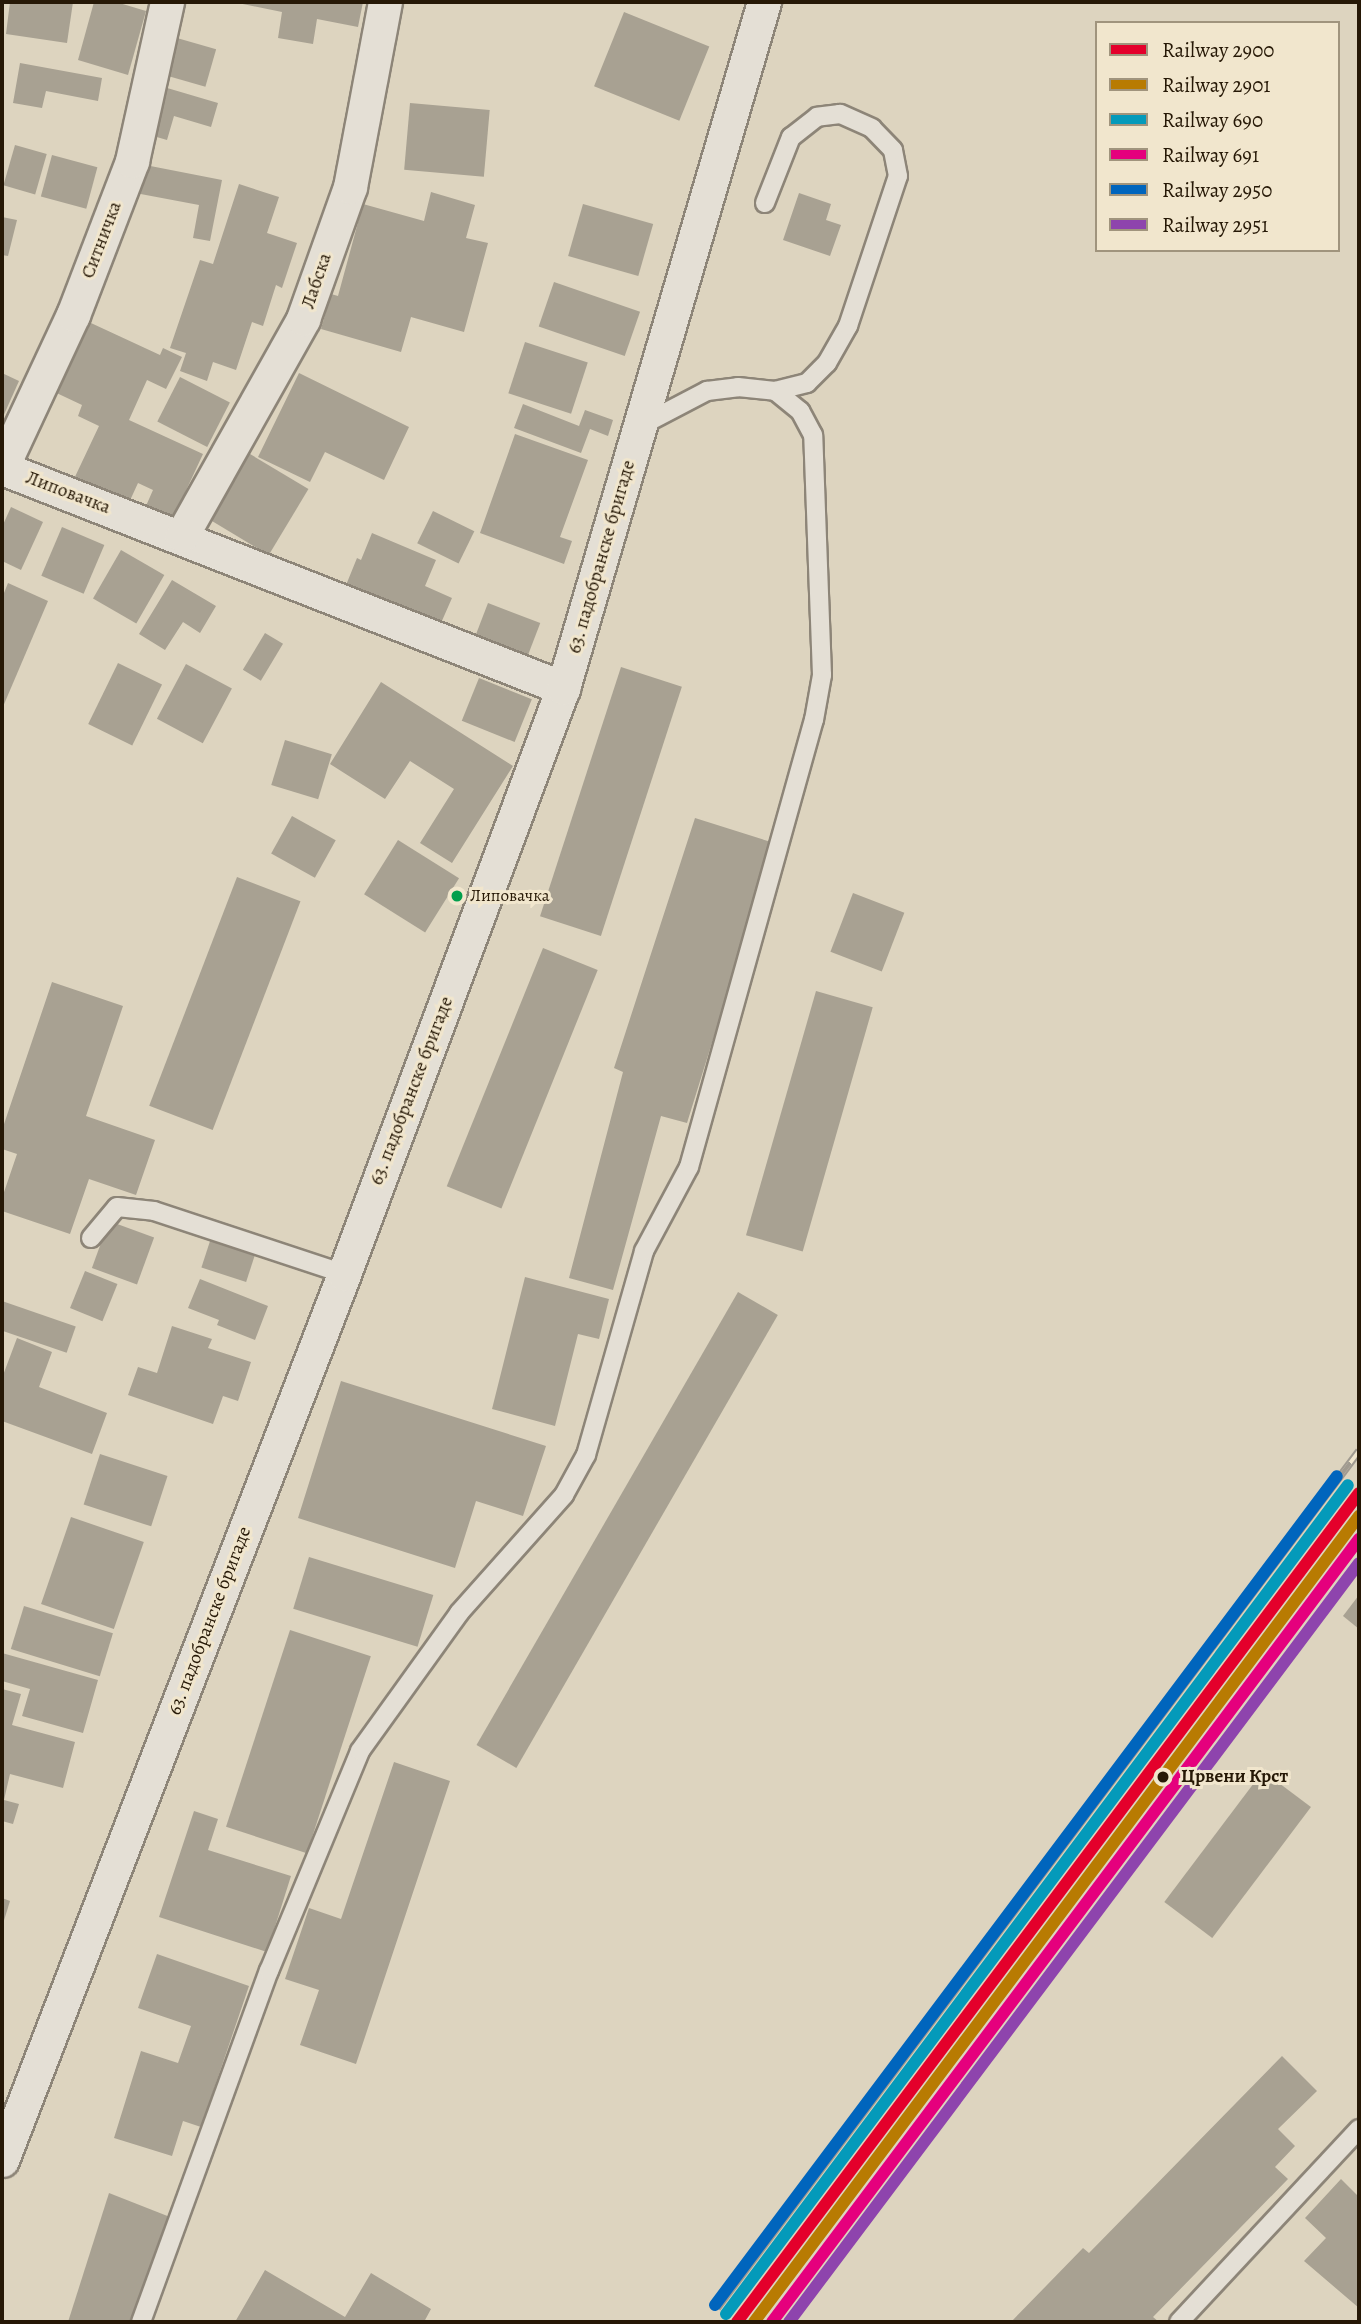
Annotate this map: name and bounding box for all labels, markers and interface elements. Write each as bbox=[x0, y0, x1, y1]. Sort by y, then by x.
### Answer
legend bbox=[1095, 21, 1340, 252]
text: Railway 2900 bbox=[1162, 36, 1275, 64]
text: Railway 2901 bbox=[1162, 71, 1271, 99]
text: Railway 690 bbox=[1162, 106, 1263, 134]
text: Railway 691 bbox=[1162, 141, 1259, 169]
text: Railway 2950 bbox=[1162, 176, 1272, 204]
street label: Ситничка bbox=[77, 198, 127, 282]
text: Railway 2951 bbox=[1162, 211, 1268, 239]
street label: Лабска bbox=[297, 250, 337, 312]
street label: 63. падобранске бригаде bbox=[563, 458, 641, 656]
street label: Липовачка bbox=[22, 466, 114, 520]
place label: Липовачка bbox=[470, 886, 549, 906]
marker: Липовачка bbox=[450, 889, 464, 903]
street label: 63. падобранске бригаде bbox=[365, 993, 459, 1189]
street label: 63. падобранске бригаде bbox=[163, 1523, 257, 1719]
marker: Црвени Крст bbox=[1151, 1765, 1175, 1789]
place label: Црвени Крст bbox=[1181, 1766, 1288, 1788]

